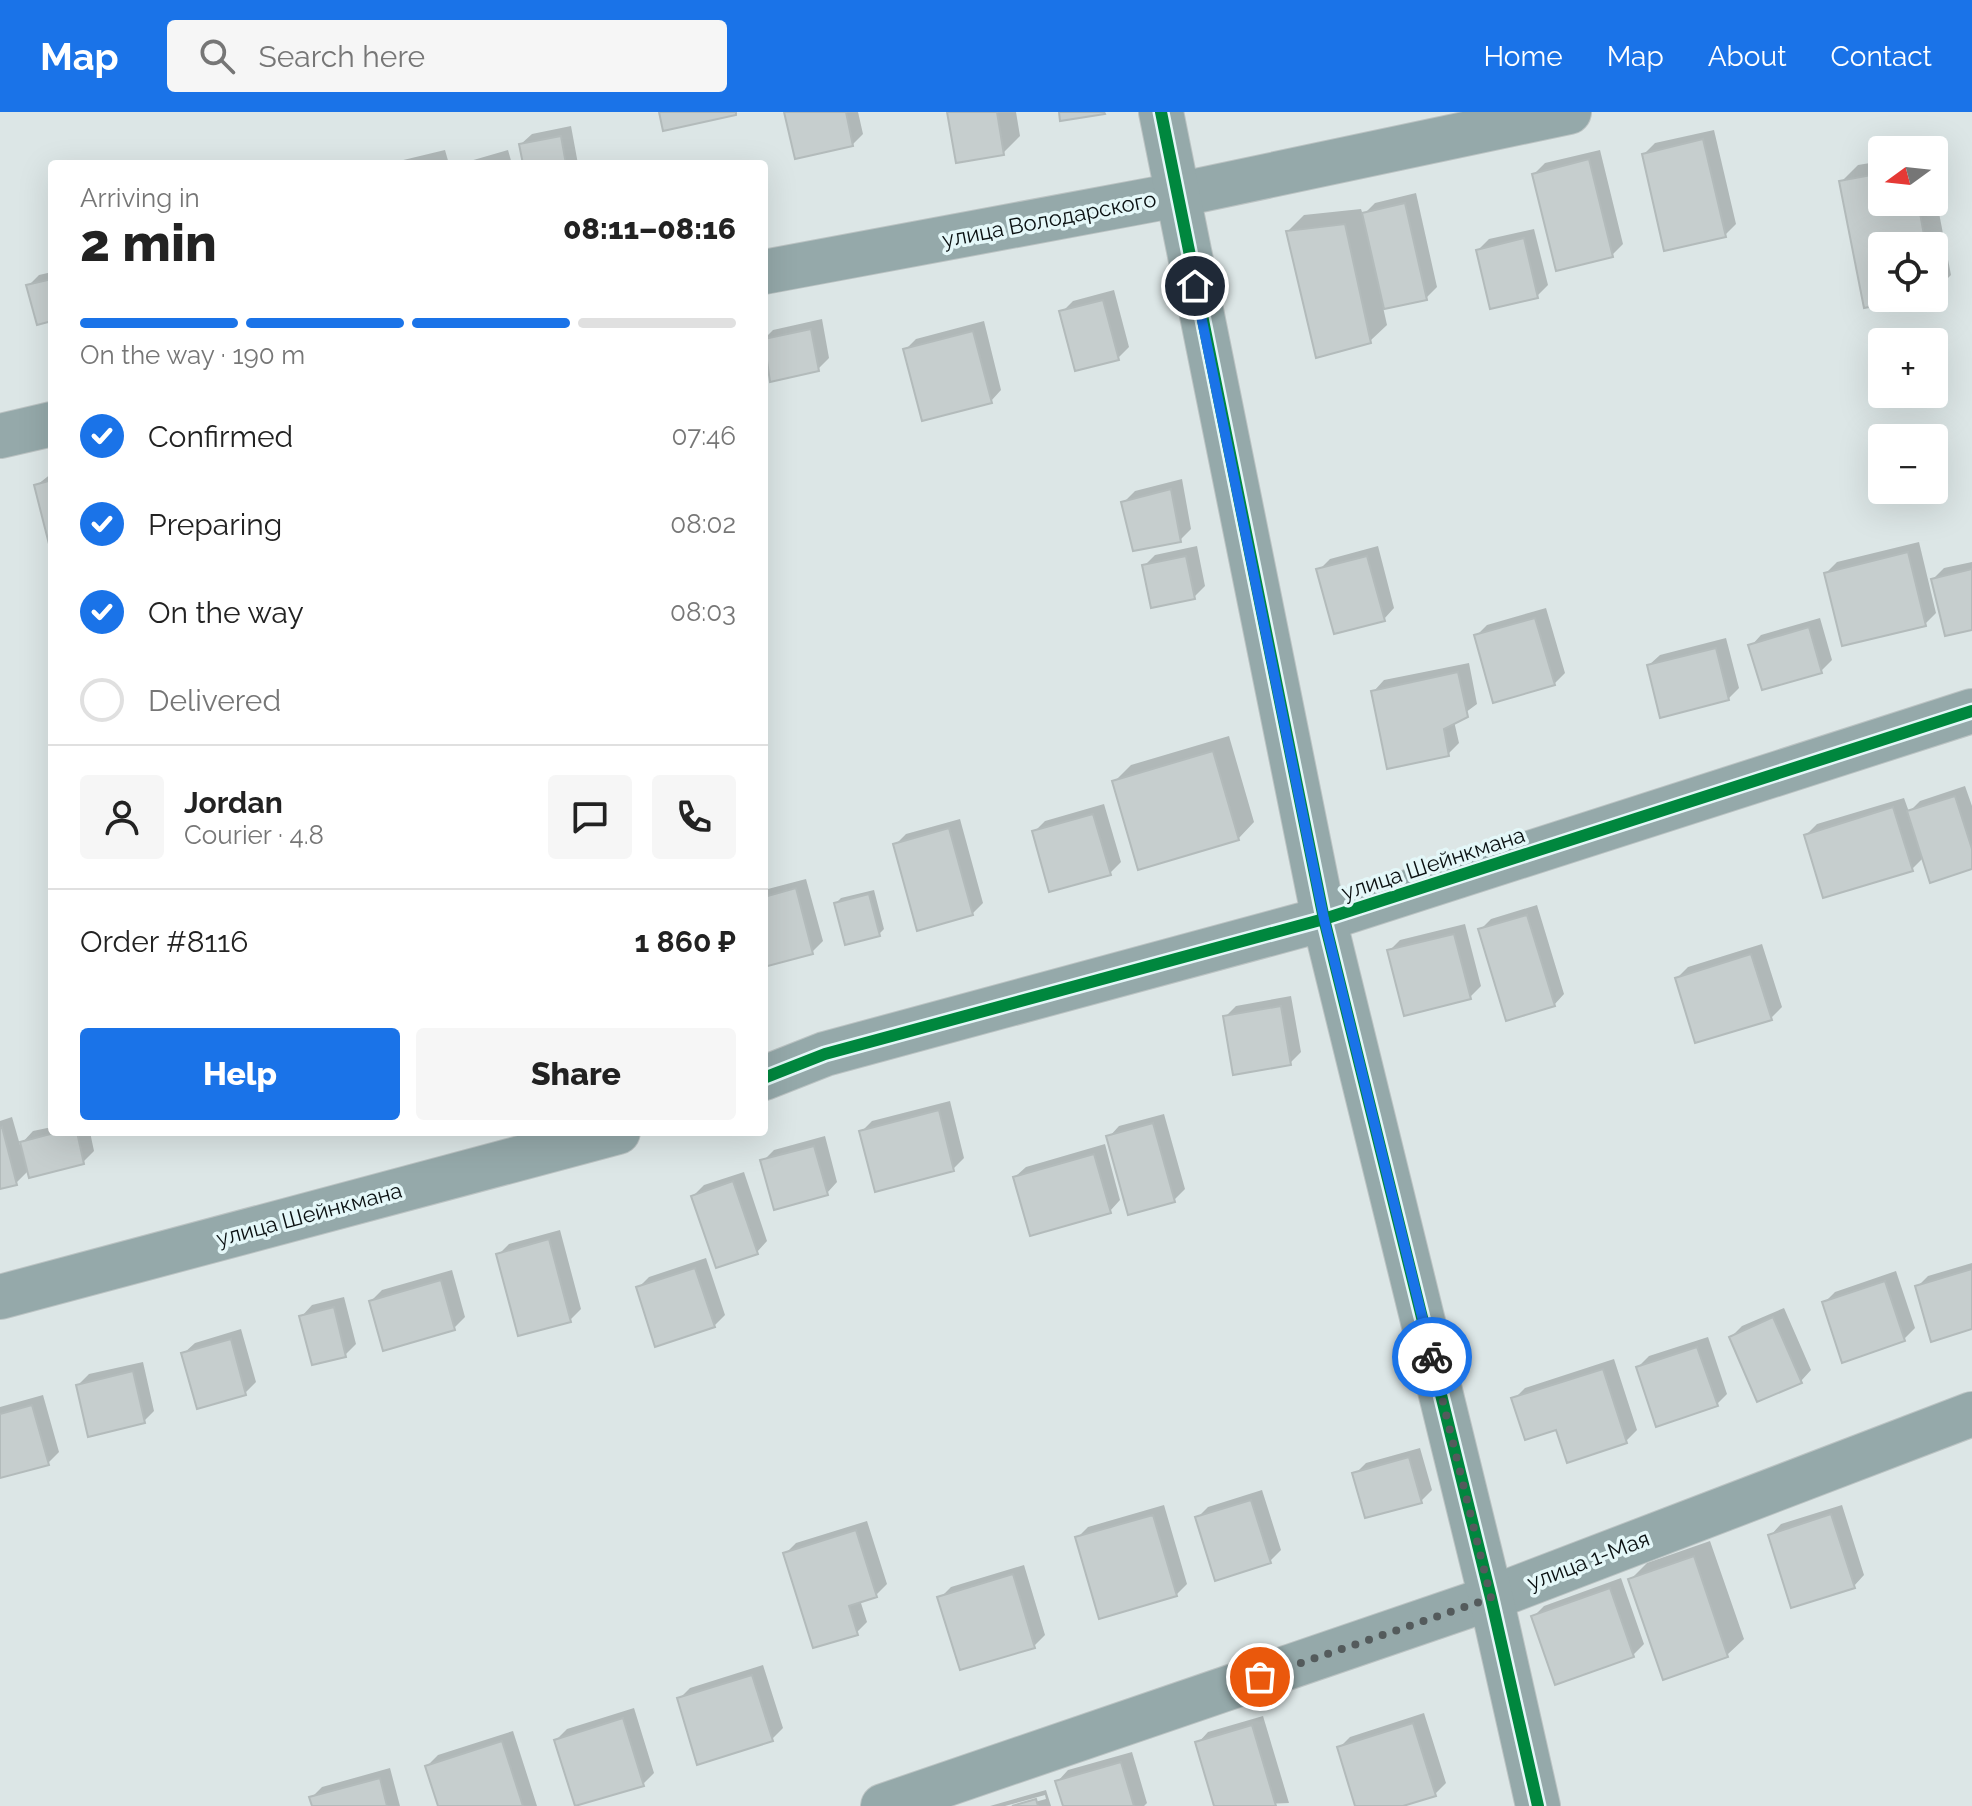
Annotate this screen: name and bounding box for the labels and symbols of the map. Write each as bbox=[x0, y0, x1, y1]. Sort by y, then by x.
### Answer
north arrow bbox=[1868, 136, 1948, 216]
street label: улица Володарского bbox=[940, 185, 1158, 253]
pin bbox=[1161, 252, 1229, 320]
street label: улица Шейнкмана bbox=[1338, 821, 1528, 905]
street label: улица Шейнкмана bbox=[213, 1177, 405, 1251]
courier bbox=[1392, 1317, 1472, 1397]
street label: улица 1-Мая bbox=[1523, 1525, 1653, 1595]
pin bbox=[1226, 1643, 1294, 1711]

